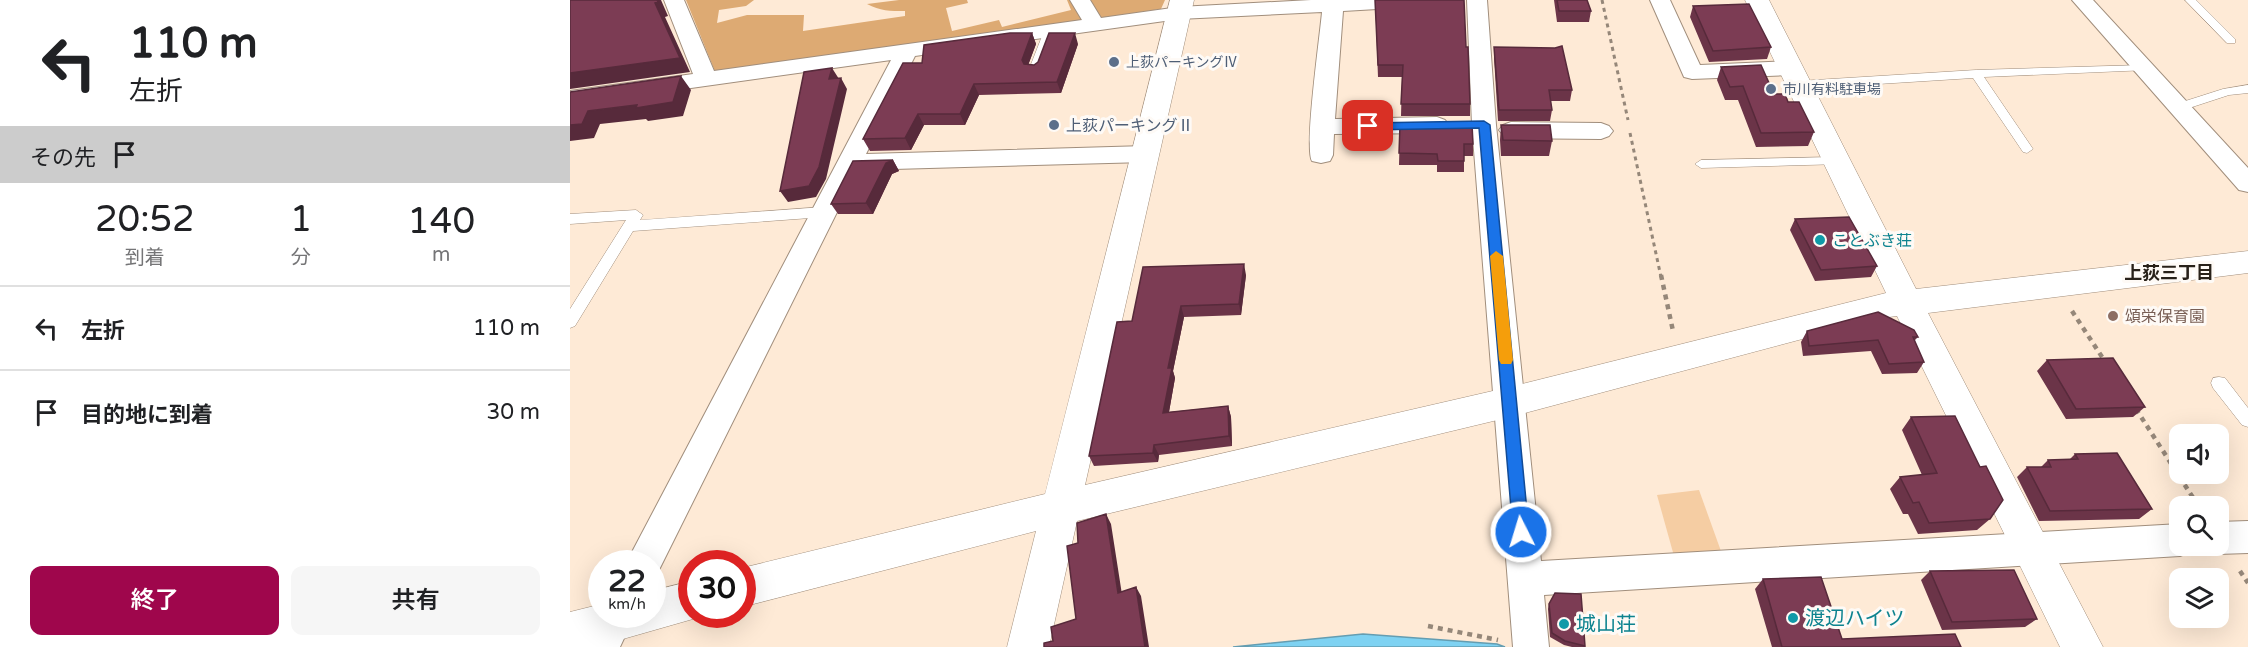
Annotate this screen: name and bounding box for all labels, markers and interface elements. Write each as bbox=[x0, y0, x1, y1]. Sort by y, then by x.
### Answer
text: 110 m bbox=[129, 18, 258, 69]
icon: left bbox=[30, 24, 108, 102]
place label: 上荻パーキングⅣ bbox=[1126, 54, 1238, 71]
marker: 上荻パーキングⅣ bbox=[1107, 55, 1121, 69]
text: 左折 bbox=[129, 75, 183, 108]
place label: 市川有料駐車場 bbox=[1783, 81, 1881, 98]
marker: 市川有料駐車場 bbox=[1764, 82, 1778, 96]
pin bbox=[1342, 100, 1393, 151]
icon: arrive bbox=[1351, 109, 1384, 142]
place label: 上荻パーキングⅡ bbox=[1066, 116, 1194, 136]
marker: 上荻パーキングⅡ bbox=[1047, 118, 1061, 132]
icon: arrive bbox=[108, 138, 141, 171]
text: その先 bbox=[30, 145, 96, 171]
text: 20:52 bbox=[95, 198, 195, 241]
text: 1 bbox=[290, 198, 312, 241]
text: 140 bbox=[407, 200, 475, 243]
place label: ことぶき荘 bbox=[1832, 231, 1912, 251]
marker: ことぶき荘 bbox=[1813, 233, 1827, 247]
text: m bbox=[432, 243, 450, 267]
text: 到着 bbox=[125, 246, 165, 270]
text: 分 bbox=[291, 246, 311, 270]
district label: 上荻三丁目 bbox=[2124, 262, 2214, 284]
place label: 頌栄保育園 bbox=[2125, 307, 2205, 327]
marker: 頌栄保育園 bbox=[2106, 309, 2120, 323]
icon: left bbox=[30, 312, 63, 345]
text: 110 m bbox=[473, 315, 540, 341]
text: 左折 bbox=[81, 318, 125, 344]
icon: arrive bbox=[30, 396, 63, 429]
text: 30 m bbox=[486, 399, 540, 425]
text: 目的地に到着 bbox=[81, 402, 213, 428]
map controls bbox=[2169, 424, 2229, 628]
button: sound bbox=[2169, 424, 2229, 484]
button: search bbox=[2169, 496, 2229, 556]
position arrow bbox=[1489, 500, 1553, 564]
speed limit sign: 30 bbox=[678, 550, 756, 628]
text: 22 bbox=[608, 563, 646, 600]
button: 終了 bbox=[30, 566, 279, 635]
button: 共有 bbox=[291, 566, 540, 635]
button: layers bbox=[2169, 568, 2229, 628]
text: km/h bbox=[608, 595, 646, 613]
place label: 渡辺ハイツ bbox=[1805, 607, 1905, 631]
marker: 渡辺ハイツ bbox=[1786, 611, 1800, 625]
place label: 城山荘 bbox=[1576, 613, 1636, 637]
marker: 城山荘 bbox=[1557, 617, 1571, 631]

